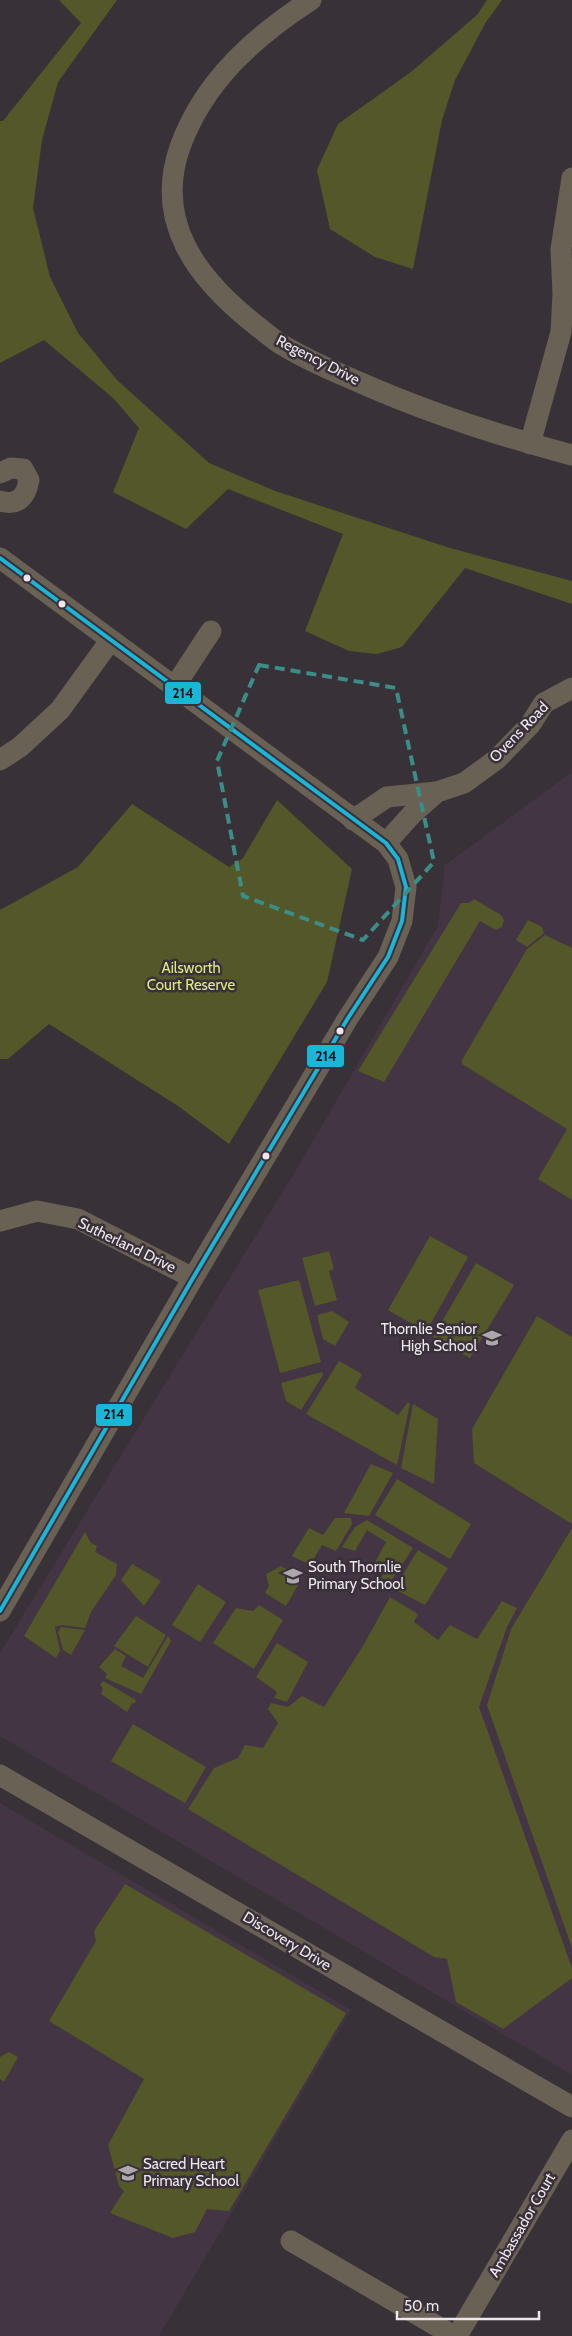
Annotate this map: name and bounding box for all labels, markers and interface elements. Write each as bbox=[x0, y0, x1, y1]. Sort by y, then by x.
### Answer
street label: Regency Drive bbox=[273, 331, 363, 389]
unlabelled marker bbox=[22, 573, 32, 583]
unlabelled marker bbox=[57, 599, 67, 609]
line badge: 214 bbox=[164, 681, 202, 705]
text: 214 bbox=[172, 684, 194, 702]
street label: Ovens Road bbox=[486, 698, 552, 766]
park label: Ailsworth Court Reserve bbox=[147, 959, 235, 994]
unlabelled marker bbox=[335, 1026, 345, 1036]
line badge: 214 bbox=[306, 1044, 345, 1068]
text: 214 bbox=[315, 1047, 337, 1065]
unlabelled marker bbox=[261, 1151, 271, 1161]
street label: Sutherland Drive bbox=[75, 1214, 179, 1277]
place label: Thornlie Senior High School bbox=[381, 1320, 477, 1355]
school or university icon: Thornlie Senior High School bbox=[481, 1327, 503, 1349]
line badge: 214 bbox=[95, 1403, 133, 1427]
text: 214 bbox=[103, 1405, 125, 1423]
place label: South Thornlie Primary School bbox=[308, 1558, 405, 1593]
school or university icon: South Thornlie Primary School bbox=[282, 1565, 304, 1587]
street label: Discovery Drive bbox=[240, 1908, 334, 1974]
place label: Sacred Heart Primary School bbox=[143, 2155, 240, 2190]
school or university icon: Sacred Heart Primary School bbox=[117, 2162, 139, 2184]
street label: Ambassador Court bbox=[485, 2170, 559, 2280]
scale bar bbox=[397, 2288, 540, 2320]
text: 50 m bbox=[404, 2297, 439, 2315]

